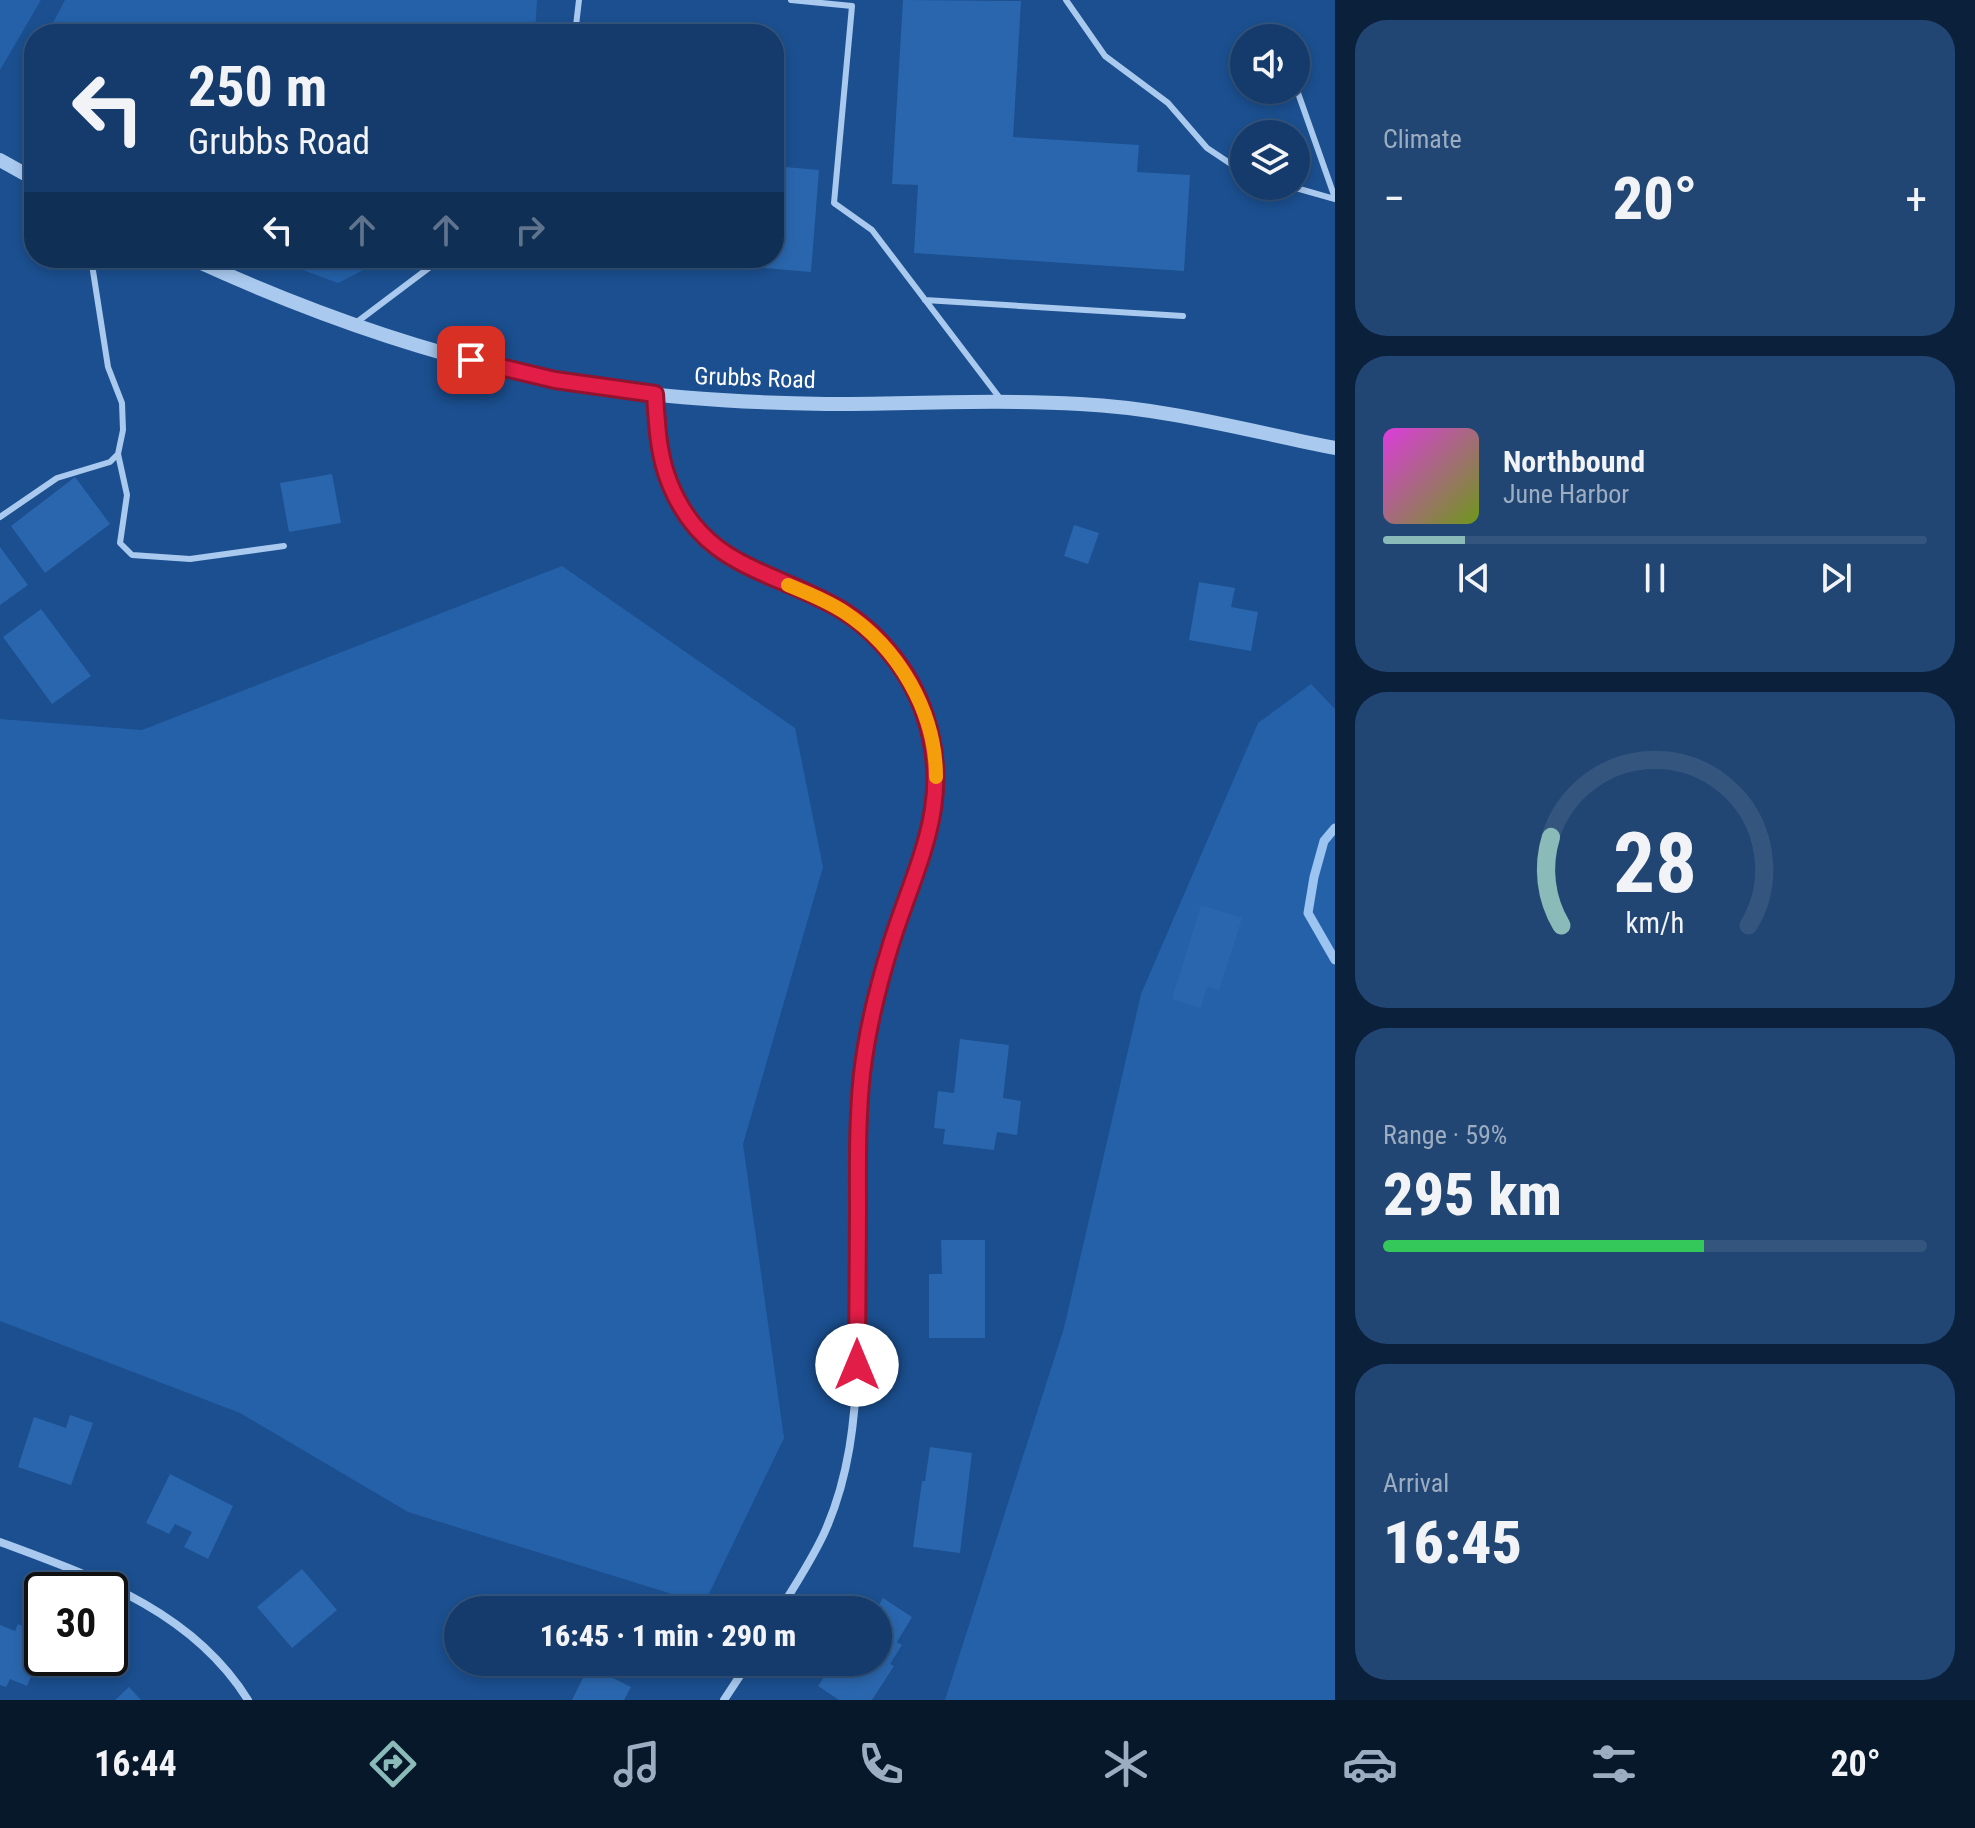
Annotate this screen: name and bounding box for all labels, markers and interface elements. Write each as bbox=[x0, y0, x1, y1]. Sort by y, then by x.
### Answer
map controls bbox=[1230, 24, 1310, 200]
button: sound bbox=[1230, 24, 1310, 104]
text: 250 m bbox=[188, 54, 327, 120]
icon: left bbox=[56, 56, 160, 160]
button: layers bbox=[1230, 120, 1310, 200]
text: Grubbs Road bbox=[188, 121, 370, 163]
text: Climate bbox=[1383, 124, 1462, 154]
text: 20° bbox=[1613, 163, 1697, 234]
text: − bbox=[1383, 173, 1405, 225]
text: + bbox=[1905, 173, 1927, 225]
icon: left bbox=[256, 208, 300, 252]
icon: ahead bbox=[340, 208, 384, 252]
icon: ahead bbox=[424, 208, 468, 252]
icon: right bbox=[508, 208, 552, 252]
pin bbox=[437, 326, 505, 394]
icon: arrive bbox=[449, 338, 493, 382]
street label: Grubbs Road bbox=[694, 362, 816, 394]
text: Northbound bbox=[1503, 444, 1645, 479]
text: June Harbor bbox=[1503, 479, 1629, 509]
icon: previous bbox=[1452, 556, 1496, 600]
icon: pause bbox=[1633, 556, 1677, 600]
icon: next bbox=[1814, 556, 1858, 600]
text: 28 bbox=[1613, 815, 1697, 912]
text: km/h bbox=[1626, 906, 1684, 940]
text: Range · 59% bbox=[1383, 1120, 1507, 1150]
text: 295 km bbox=[1383, 1159, 1562, 1230]
position arrow bbox=[815, 1323, 899, 1407]
text: Arrival bbox=[1383, 1468, 1449, 1498]
text: 16:45 bbox=[1383, 1507, 1522, 1578]
speed limit sign: 30 bbox=[24, 1572, 128, 1676]
text: 16:45 · 1 min · 290 m bbox=[540, 1618, 796, 1653]
icon: directions bbox=[365, 1736, 421, 1792]
icon: music bbox=[609, 1736, 665, 1792]
icon: phone bbox=[853, 1736, 909, 1792]
icon: climate bbox=[1098, 1736, 1154, 1792]
icon: car bbox=[1342, 1736, 1398, 1792]
icon: filters bbox=[1586, 1736, 1642, 1792]
text: 16:44 bbox=[94, 1743, 177, 1785]
text: 20° bbox=[1830, 1743, 1881, 1785]

